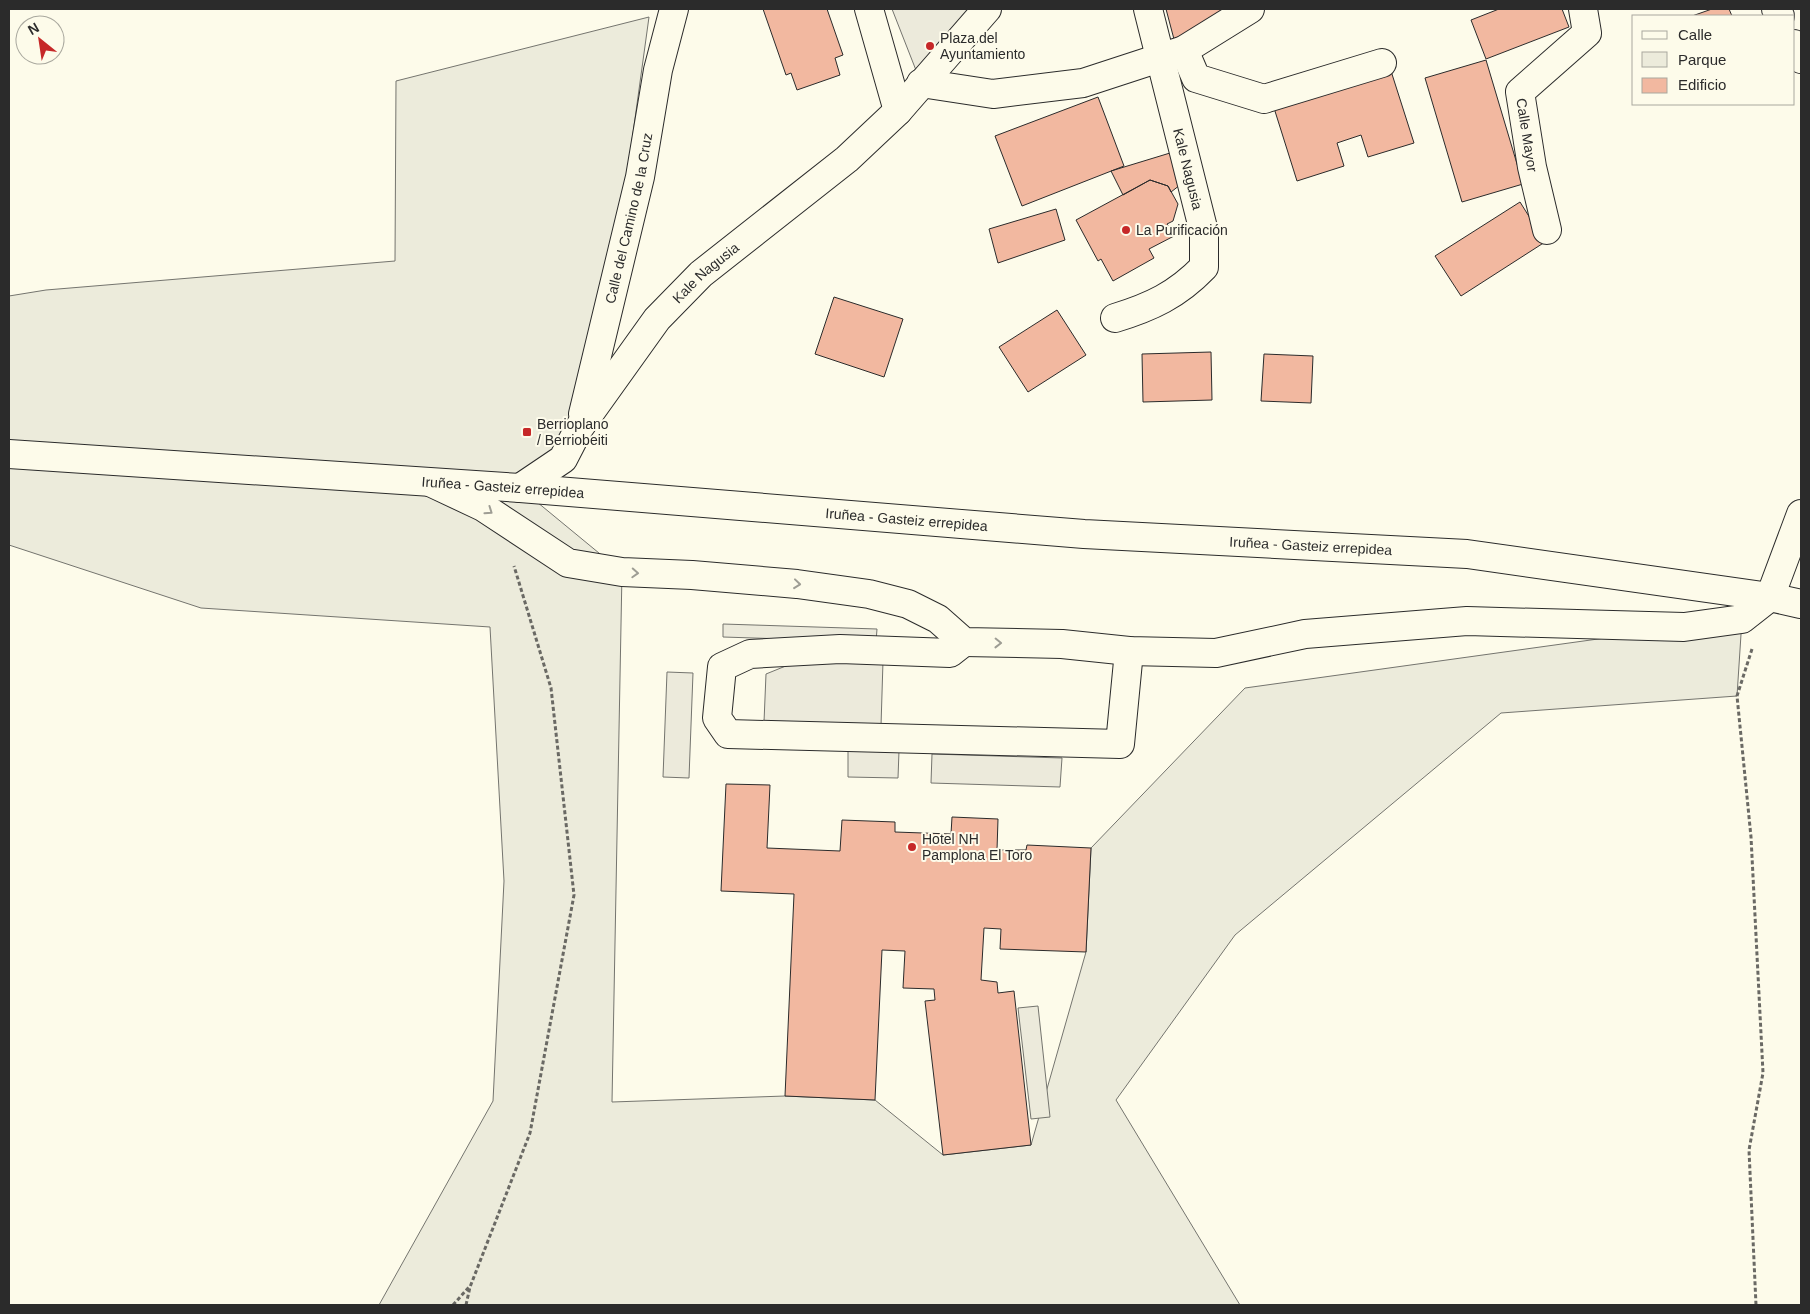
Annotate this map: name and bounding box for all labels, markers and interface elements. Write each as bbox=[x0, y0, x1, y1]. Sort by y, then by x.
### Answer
north arrow bbox=[15, 15, 65, 65]
legend bbox=[1632, 15, 1795, 105]
text: N bbox=[25, 19, 42, 38]
text: Calle bbox=[1678, 26, 1712, 43]
place label: Plaza del Ayuntamiento bbox=[940, 30, 1026, 62]
marker: Plaza del Ayuntamiento bbox=[924, 40, 936, 52]
text: Parque bbox=[1678, 51, 1726, 68]
text: Edificio bbox=[1678, 76, 1726, 93]
street label: Calle Mayor bbox=[1513, 97, 1541, 173]
street label: Kale Nagusia bbox=[1170, 127, 1206, 212]
street label: Calle del Camino de la Cruz bbox=[602, 132, 655, 305]
place label: La Purificación bbox=[1136, 222, 1228, 238]
marker: La Purificación bbox=[1120, 224, 1132, 236]
street label: Kale Nagusia bbox=[669, 239, 742, 306]
place label: Berrioplano / Berriobeiti bbox=[537, 416, 609, 448]
marker: Berrioplano / Berriobeiti bbox=[521, 426, 533, 438]
street label: Iruñea - Gasteiz errepidea bbox=[421, 473, 585, 501]
one-way arrow bbox=[484, 505, 493, 514]
street label: Iruñea - Gasteiz errepidea bbox=[825, 505, 989, 534]
street label: Iruñea - Gasteiz errepidea bbox=[1229, 534, 1393, 558]
one-way arrow bbox=[632, 567, 640, 578]
one-way arrow bbox=[794, 578, 802, 589]
one-way arrow bbox=[994, 638, 1002, 648]
place label: Hotel NH Pamplona El Toro bbox=[922, 831, 1032, 863]
marker: Hotel NH Pamplona El Toro bbox=[906, 841, 918, 853]

